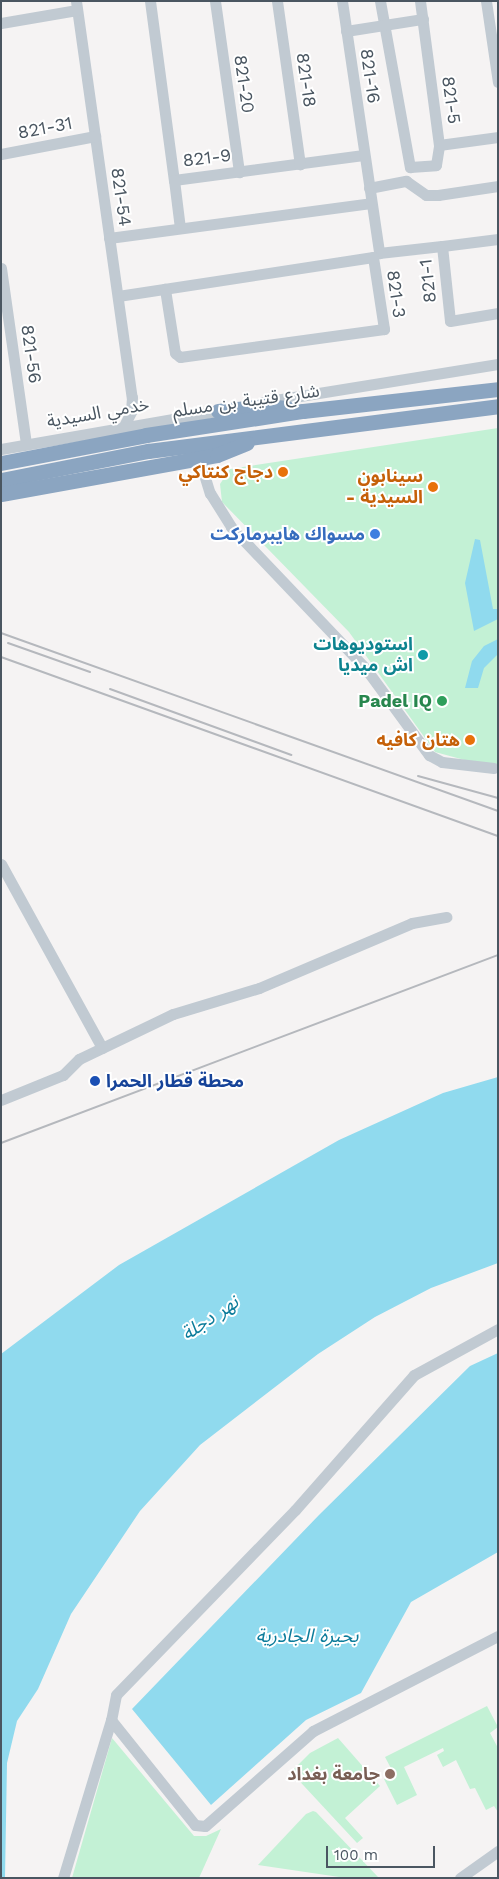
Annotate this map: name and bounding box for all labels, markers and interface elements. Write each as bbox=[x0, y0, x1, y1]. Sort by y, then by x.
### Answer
street label: 821-16 bbox=[355, 47, 385, 105]
street label: 821-18 bbox=[291, 51, 321, 109]
street label: 821-20 bbox=[229, 53, 259, 115]
street label: 821-5 bbox=[437, 75, 465, 125]
street label: 821-31 bbox=[16, 112, 74, 144]
street label: 821-9 bbox=[182, 144, 232, 172]
street label: 821-54 bbox=[106, 166, 136, 228]
street label: 821-1 bbox=[415, 258, 441, 304]
street label: 821-3 bbox=[382, 269, 410, 319]
street label: 821-56 bbox=[16, 323, 46, 385]
street label: شارع قتيبة بن مسلم bbox=[171, 380, 321, 422]
street label: خدمي السيدية bbox=[45, 393, 151, 433]
place label: دجاج كنتاكي bbox=[178, 461, 273, 483]
marker: دجاج كنتاكي bbox=[277, 466, 289, 478]
place label: سينابون - السيدية bbox=[346, 466, 423, 508]
marker: سينابون - السيدية bbox=[427, 481, 439, 493]
place label: مسواك هايبرماركت bbox=[210, 523, 365, 545]
marker: مسواك هايبرماركت bbox=[369, 528, 381, 540]
place label: استوديوهات اش ميديا bbox=[313, 634, 413, 676]
marker: استوديوهات اش ميديا bbox=[417, 649, 429, 661]
place label: Padel IQ bbox=[358, 690, 432, 712]
marker: Padel IQ bbox=[436, 695, 448, 707]
place label: هتان كافيه bbox=[377, 729, 460, 751]
marker: هتان كافيه bbox=[464, 734, 476, 746]
place label: محطة قطار الحمرا bbox=[106, 1070, 244, 1092]
marker: محطة قطار الحمرا bbox=[88, 1074, 102, 1088]
water label: نهر دجلة bbox=[177, 1291, 243, 1345]
water label: بحيرة الجادرية bbox=[256, 1625, 358, 1647]
place label: جامعة بغداد bbox=[287, 1763, 380, 1785]
marker: جامعة بغداد bbox=[384, 1768, 396, 1780]
scale bar bbox=[329, 1836, 438, 1868]
text: 100 m bbox=[334, 1846, 378, 1864]

